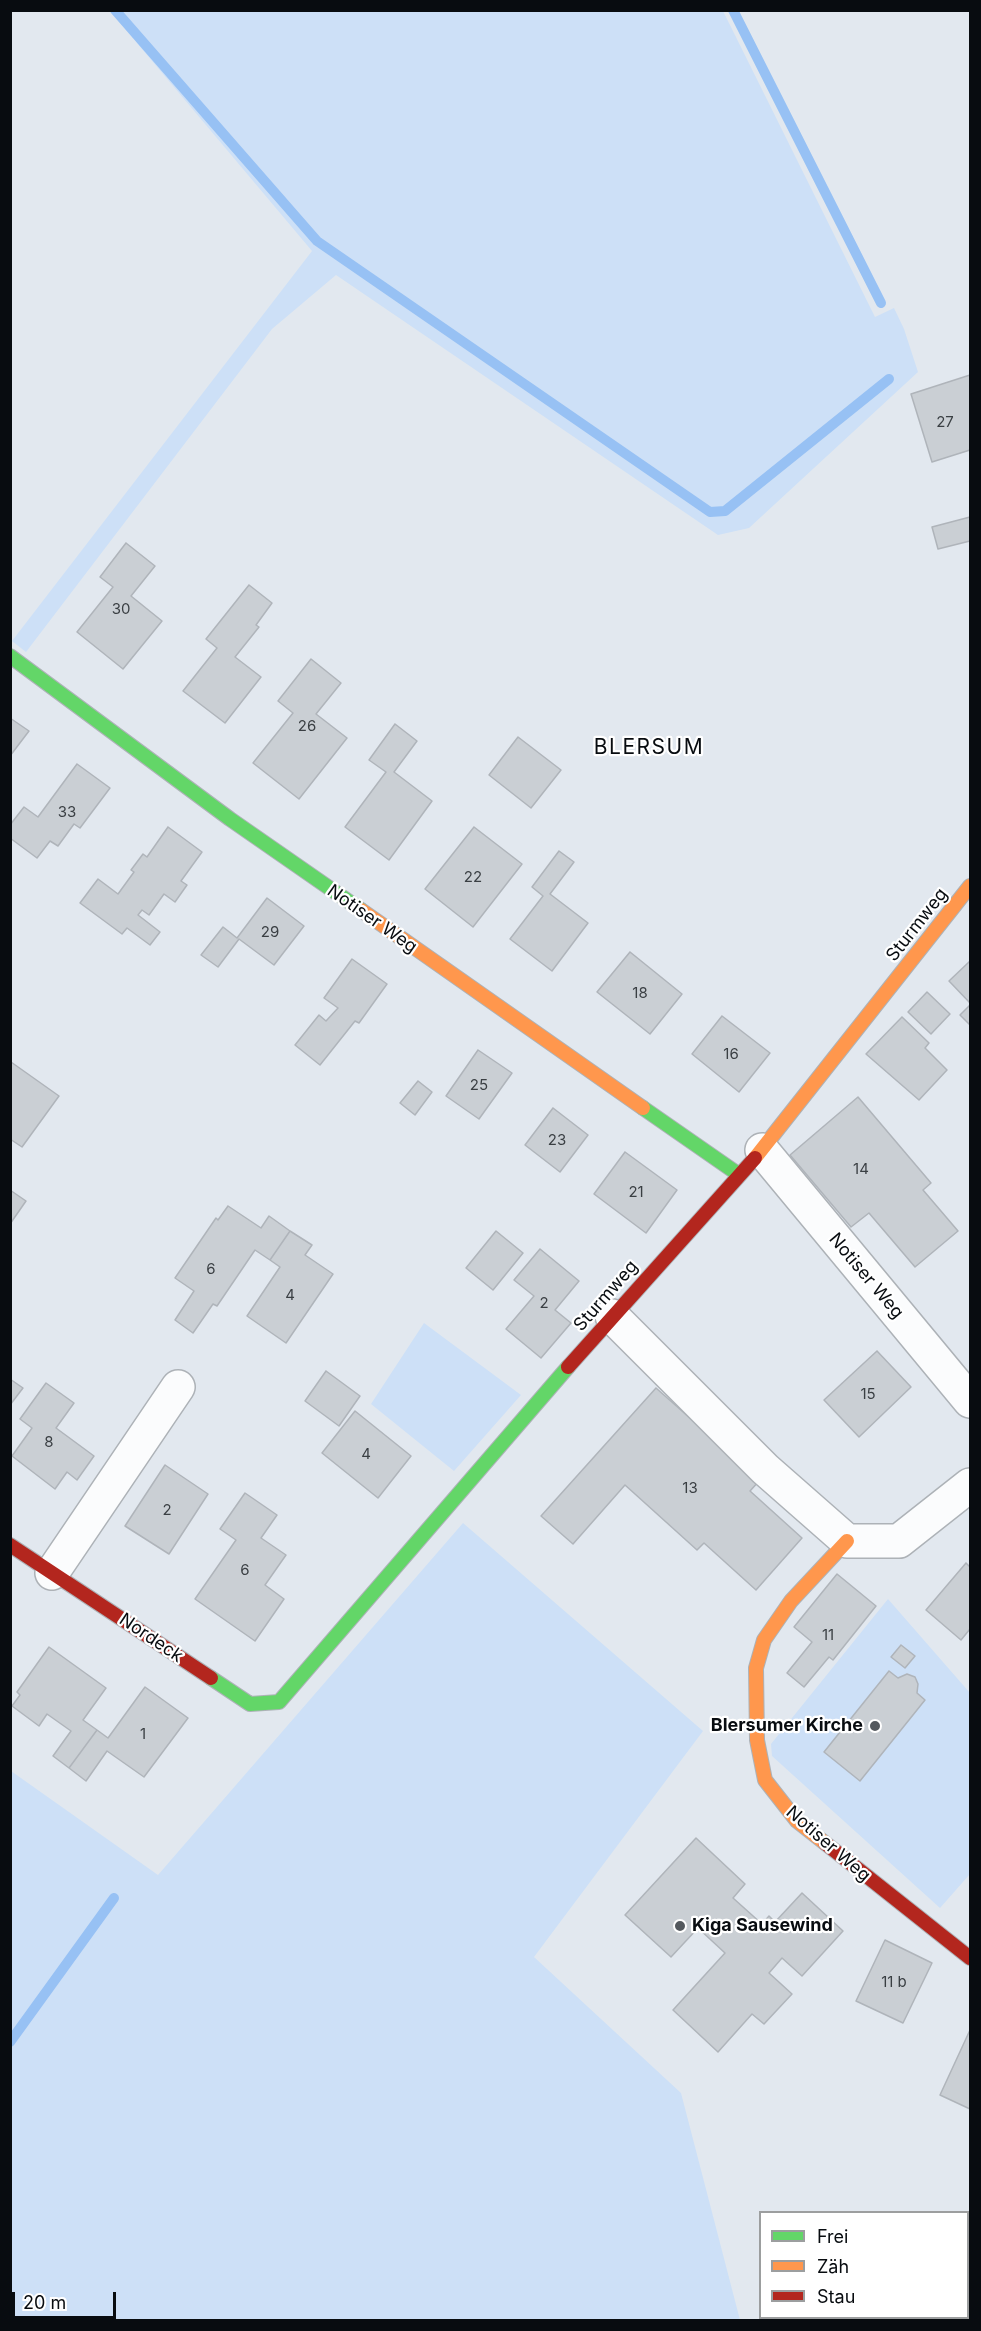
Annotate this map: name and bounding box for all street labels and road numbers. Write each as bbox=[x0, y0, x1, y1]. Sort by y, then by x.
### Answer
street label: Notiser Weg bbox=[323, 880, 421, 958]
street label: Sturmweg bbox=[882, 884, 952, 966]
street label: Notiser Weg bbox=[824, 1229, 908, 1323]
street label: Sturmweg bbox=[569, 1256, 643, 1336]
street label: Nordeck bbox=[115, 1609, 187, 1667]
street label: Notiser Weg bbox=[781, 1801, 875, 1887]

